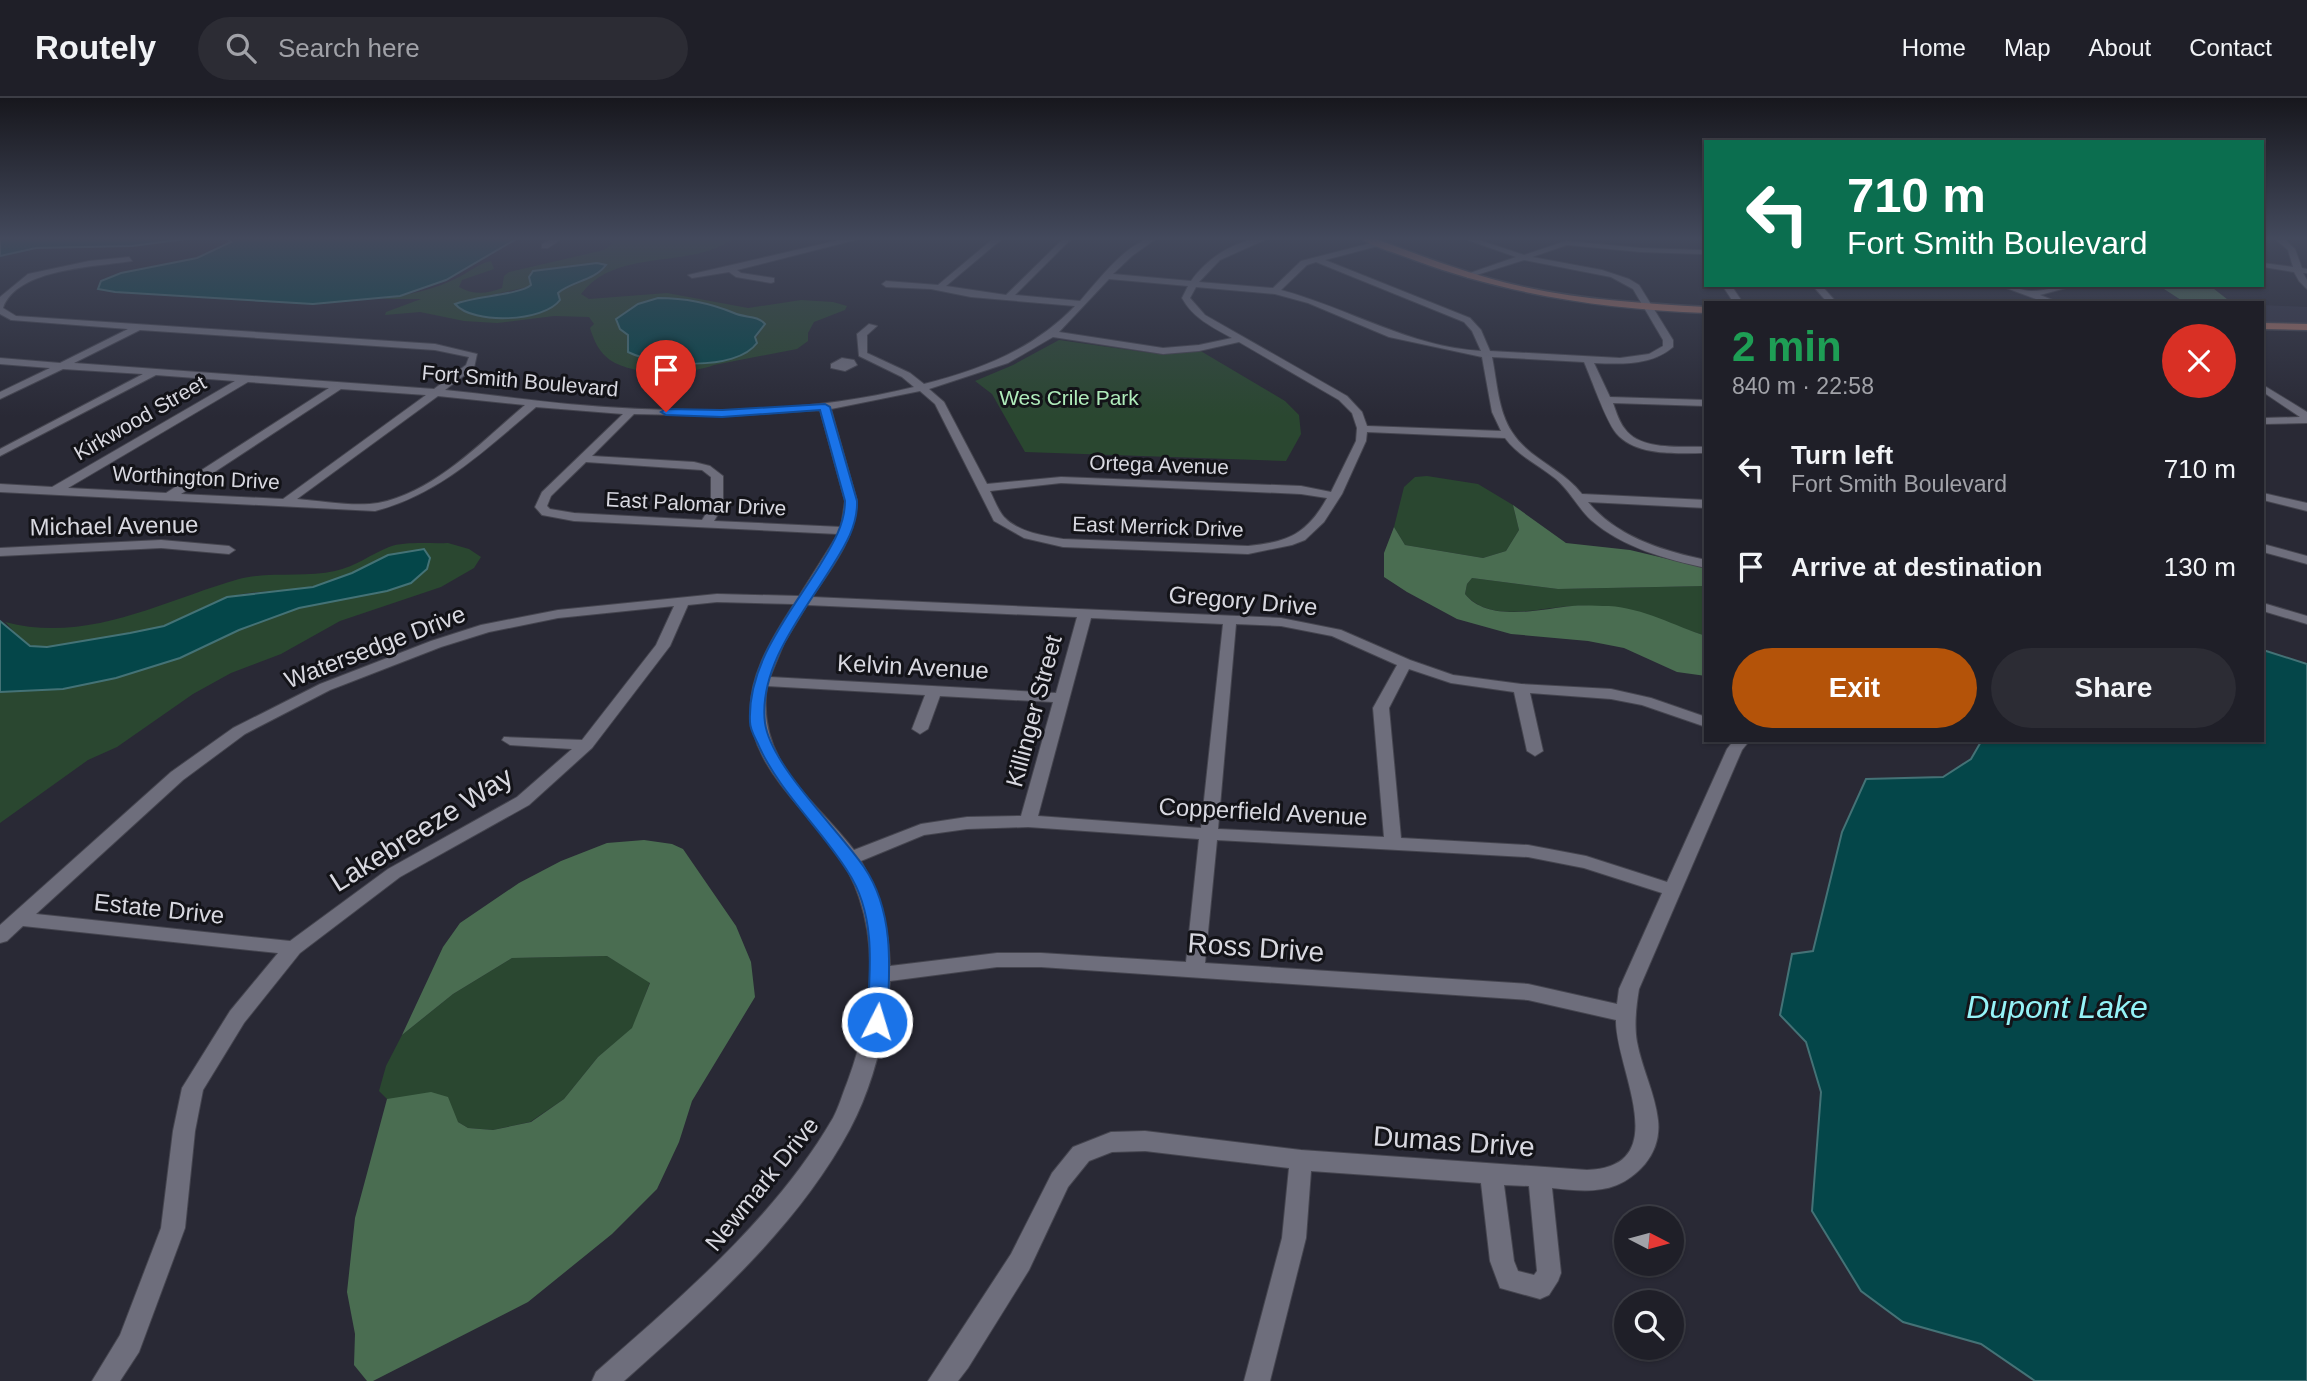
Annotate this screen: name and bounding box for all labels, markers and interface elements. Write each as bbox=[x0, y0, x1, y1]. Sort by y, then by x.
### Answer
search box bbox=[198, 17, 688, 80]
text: Routely bbox=[35, 29, 156, 66]
icon: search bbox=[222, 29, 260, 67]
text: Search here bbox=[278, 33, 420, 63]
text: Home bbox=[1902, 34, 1966, 61]
text: Map bbox=[2004, 34, 2051, 61]
text: About bbox=[2089, 34, 2151, 61]
text: Contact bbox=[2189, 34, 2272, 61]
icon: left bbox=[1732, 168, 1823, 259]
text: 710 m bbox=[1847, 168, 1986, 222]
text: Fort Smith Boulevard bbox=[1847, 225, 2148, 261]
text: 2 min bbox=[1732, 323, 1842, 370]
button: close bbox=[2162, 324, 2236, 398]
pin bbox=[636, 340, 696, 412]
icon: arrive bbox=[647, 351, 685, 389]
street label: Fort Smith Boulevard bbox=[421, 360, 619, 401]
street label: Kirkwood Street bbox=[70, 370, 210, 465]
text: 840 m · 22:58 bbox=[1732, 373, 1874, 399]
park label: Wes Crile Park bbox=[999, 386, 1139, 409]
text: Turn left bbox=[1791, 440, 1893, 470]
icon: left bbox=[1732, 450, 1770, 488]
street label: Ortega Avenue bbox=[1089, 451, 1229, 478]
text: 710 m bbox=[2164, 454, 2236, 484]
street label: Worthington Drive bbox=[112, 462, 280, 493]
text: Fort Smith Boulevard bbox=[1791, 471, 2007, 497]
street label: East Palomar Drive bbox=[605, 487, 787, 520]
street label: Michael Avenue bbox=[29, 511, 199, 540]
street label: East Merrick Drive bbox=[1072, 512, 1244, 541]
icon: arrive bbox=[1732, 548, 1770, 586]
text: Arrive at destination bbox=[1791, 552, 2042, 582]
text: 130 m bbox=[2164, 552, 2236, 582]
street label: Gregory Drive bbox=[1167, 581, 1319, 620]
street label: Watersedge Drive bbox=[281, 600, 469, 693]
street label: Killinger Street bbox=[1000, 632, 1067, 790]
button: Exit bbox=[1732, 648, 1977, 728]
button: Share bbox=[1991, 648, 2236, 728]
street label: Kelvin Avenue bbox=[837, 649, 989, 684]
street label: Lakebreeze Way bbox=[324, 761, 518, 898]
street label: Copperfield Avenue bbox=[1158, 793, 1368, 830]
street label: Estate Drive bbox=[93, 888, 225, 929]
street label: Ross Drive bbox=[1187, 927, 1325, 968]
position arrow bbox=[840, 985, 914, 1059]
water label: Dupont Lake bbox=[1966, 989, 2148, 1025]
street label: Newmark Drive bbox=[700, 1111, 824, 1256]
street label: Dumas Drive bbox=[1372, 1120, 1536, 1163]
north arrow bbox=[1614, 1206, 1684, 1276]
map controls bbox=[1614, 1206, 1684, 1360]
button: search bbox=[1614, 1290, 1684, 1360]

